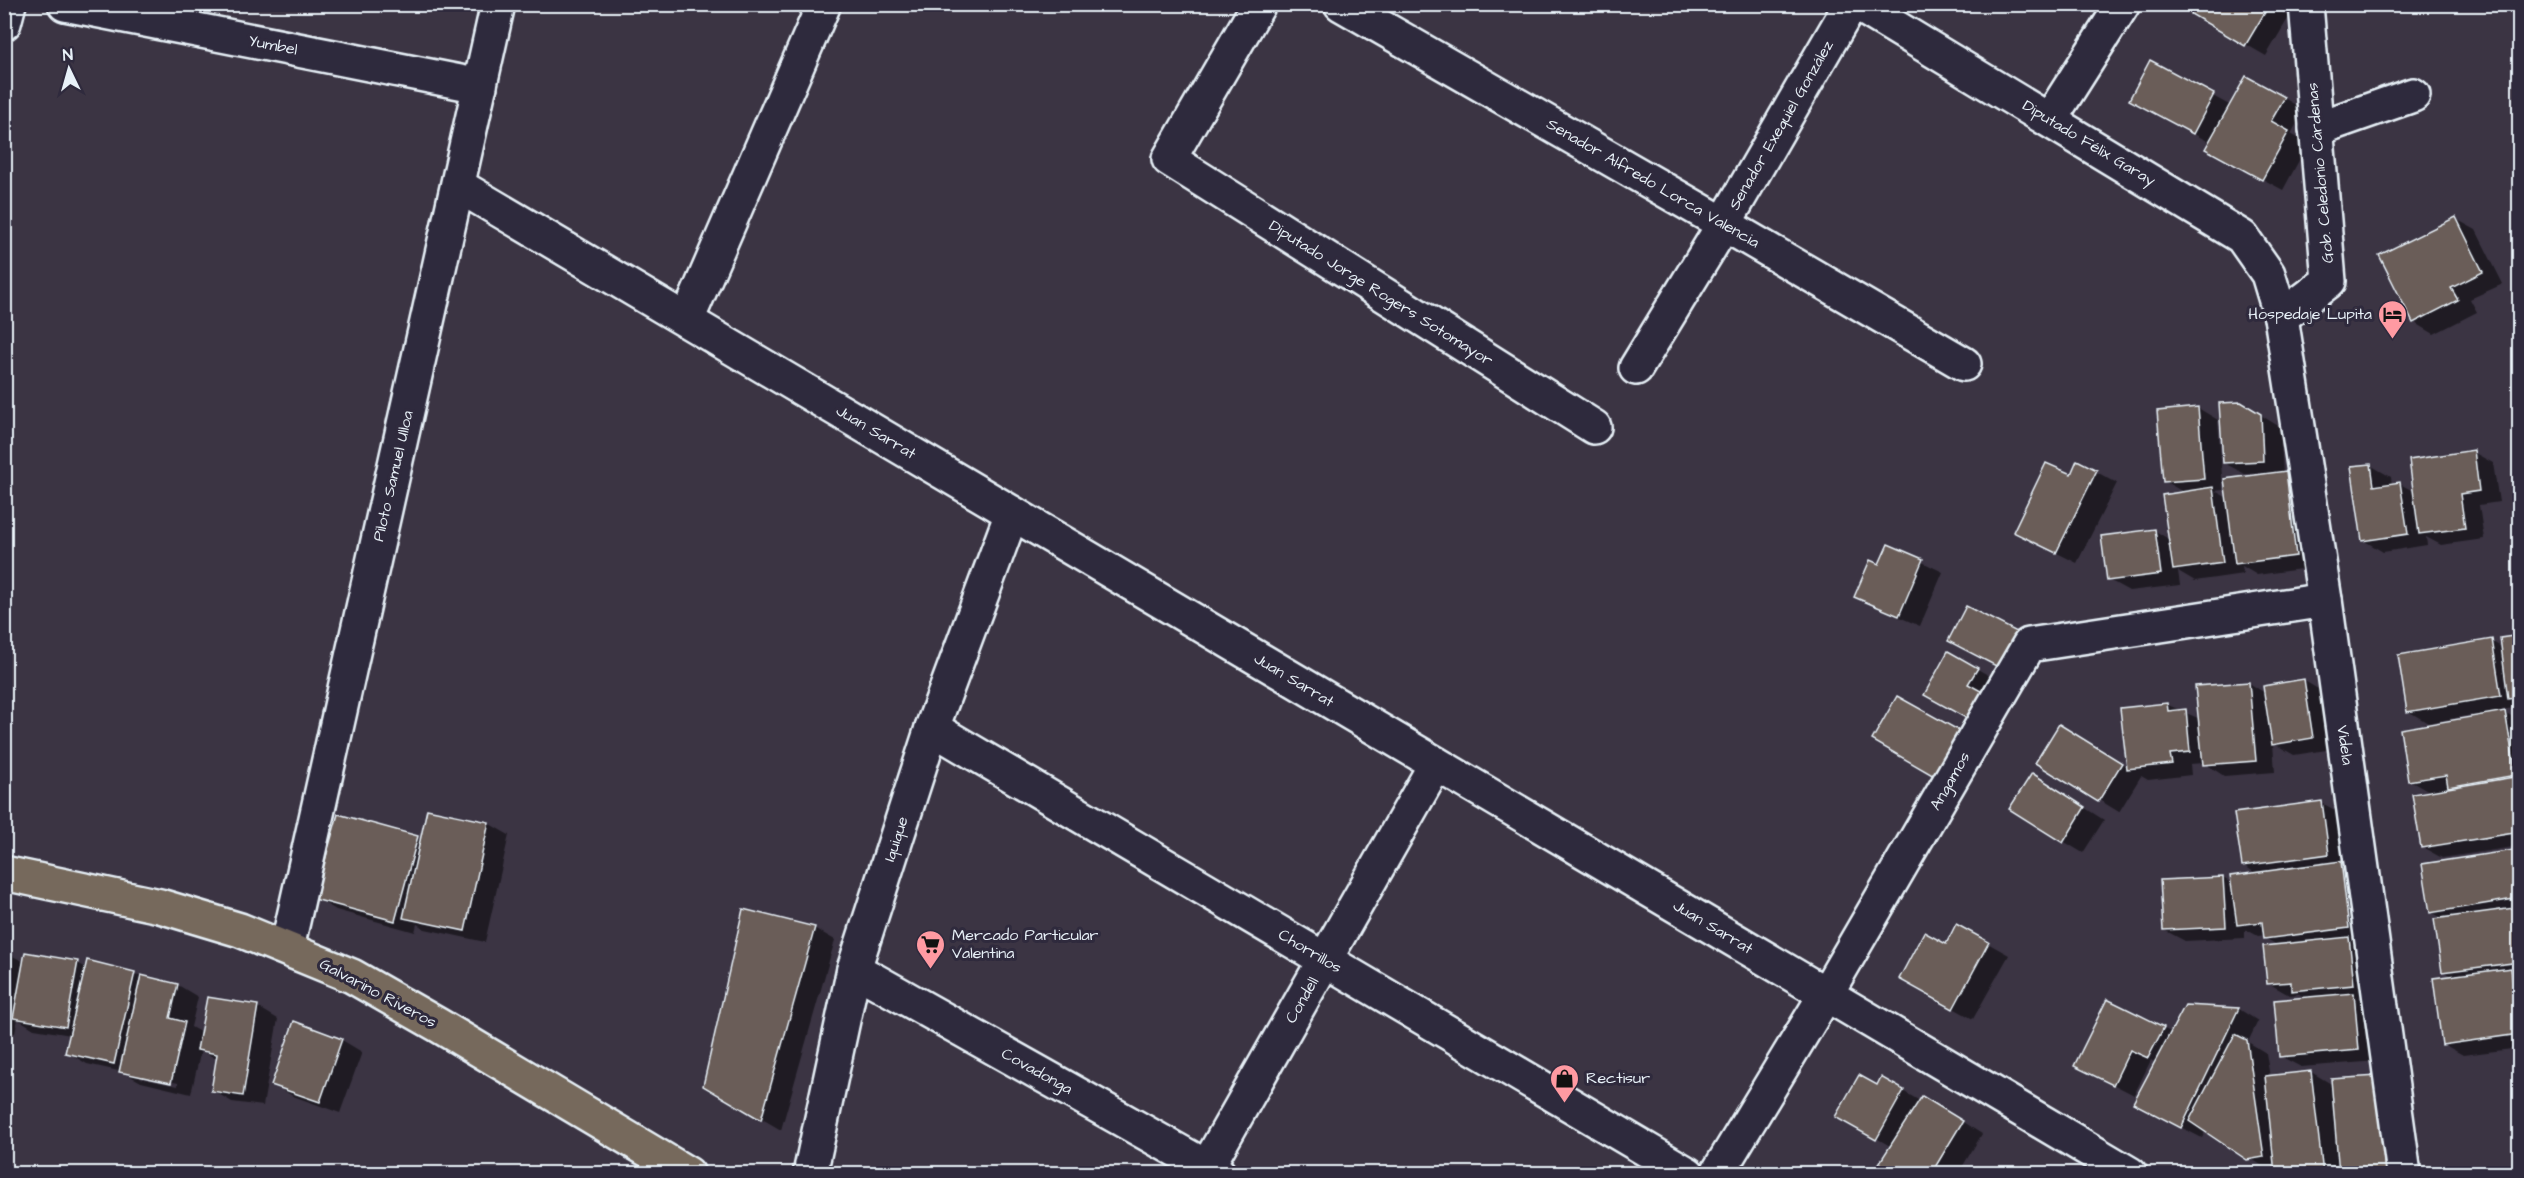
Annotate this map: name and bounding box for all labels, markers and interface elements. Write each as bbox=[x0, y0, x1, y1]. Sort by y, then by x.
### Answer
street label: Yumbel bbox=[247, 30, 299, 60]
street label: Senador Exequiel González bbox=[1723, 36, 1839, 214]
north arrow bbox=[39, 39, 99, 99]
text: N bbox=[62, 44, 74, 66]
street label: Gob. Celedonio Cárdenas bbox=[2301, 82, 2339, 264]
street label: Diputado Félix Garay bbox=[2018, 95, 2160, 192]
street label: Senador Alfredo Lorca Valencia bbox=[1543, 113, 1763, 253]
street label: Diputado Jorge Rogers Sotomayor bbox=[1264, 215, 1497, 372]
hotel icon: Hospedaje Lupita bbox=[2377, 298, 2409, 340]
place label: Hospedaje Lupita bbox=[2248, 303, 2372, 325]
street label: Juan Sarrat bbox=[832, 399, 921, 465]
street label: Piloto Samuel Ulloa bbox=[367, 408, 419, 544]
street label: Juan Sarrat bbox=[1250, 647, 1339, 713]
street label: Videla bbox=[2331, 724, 2359, 766]
street label: Angamos bbox=[1924, 748, 1976, 815]
street label: Iquique bbox=[878, 813, 914, 864]
street label: Juan Sarrat bbox=[1669, 894, 1758, 960]
street label: Chorrillos bbox=[1274, 923, 1346, 979]
place label: Mercado Particular Valentina bbox=[952, 924, 1099, 964]
supermarket icon: Mercado Particular Valentina bbox=[915, 928, 947, 970]
street label: Galvarino Riveros bbox=[316, 953, 440, 1033]
street label: Condell bbox=[1280, 973, 1324, 1027]
street label: Covadonga bbox=[997, 1042, 1077, 1100]
shop icon: Rectisur bbox=[1549, 1062, 1581, 1104]
place label: Rectisur bbox=[1586, 1067, 1650, 1089]

